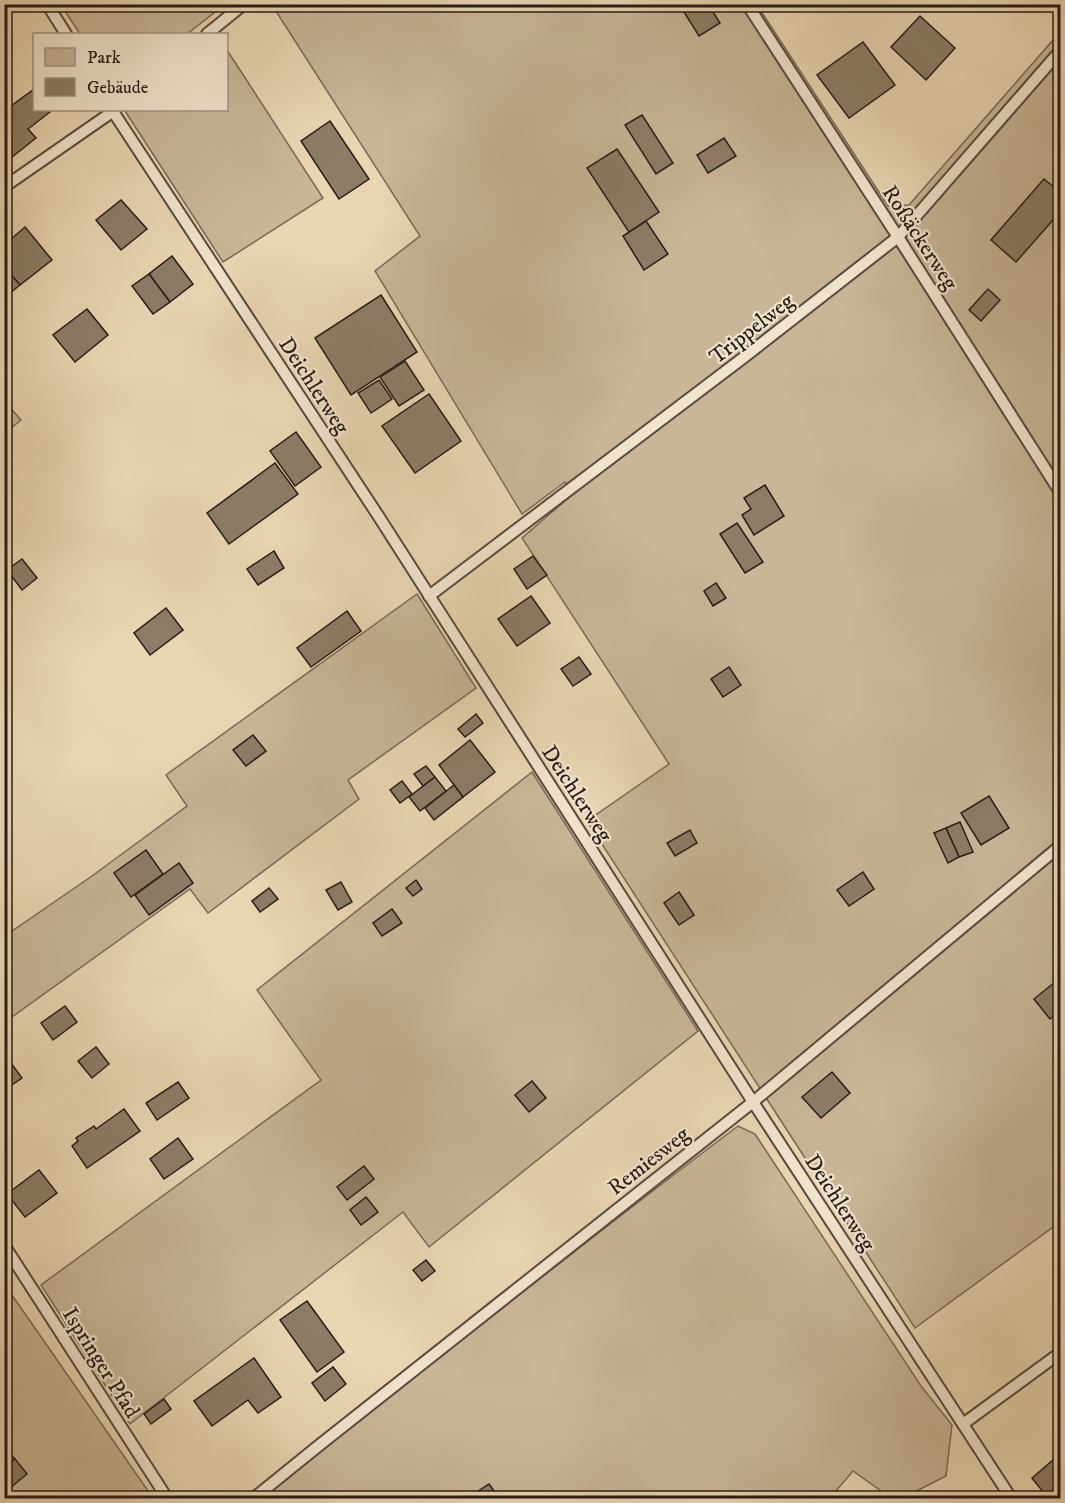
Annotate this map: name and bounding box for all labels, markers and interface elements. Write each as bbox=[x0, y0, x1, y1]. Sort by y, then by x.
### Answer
legend bbox=[33, 33, 228, 111]
text: Park bbox=[87, 47, 121, 69]
text: Gebäude bbox=[87, 77, 148, 99]
street label: Roßäckerweg bbox=[876, 180, 964, 295]
street label: Trippelweg bbox=[704, 288, 800, 371]
street label: Deichlerweg bbox=[272, 332, 355, 440]
street label: Deichlerweg bbox=[535, 740, 618, 848]
street label: Remiesweg bbox=[603, 1121, 695, 1201]
street label: Deichlerweg bbox=[798, 1149, 881, 1257]
street label: Ispringer Pfad bbox=[56, 1302, 145, 1423]

